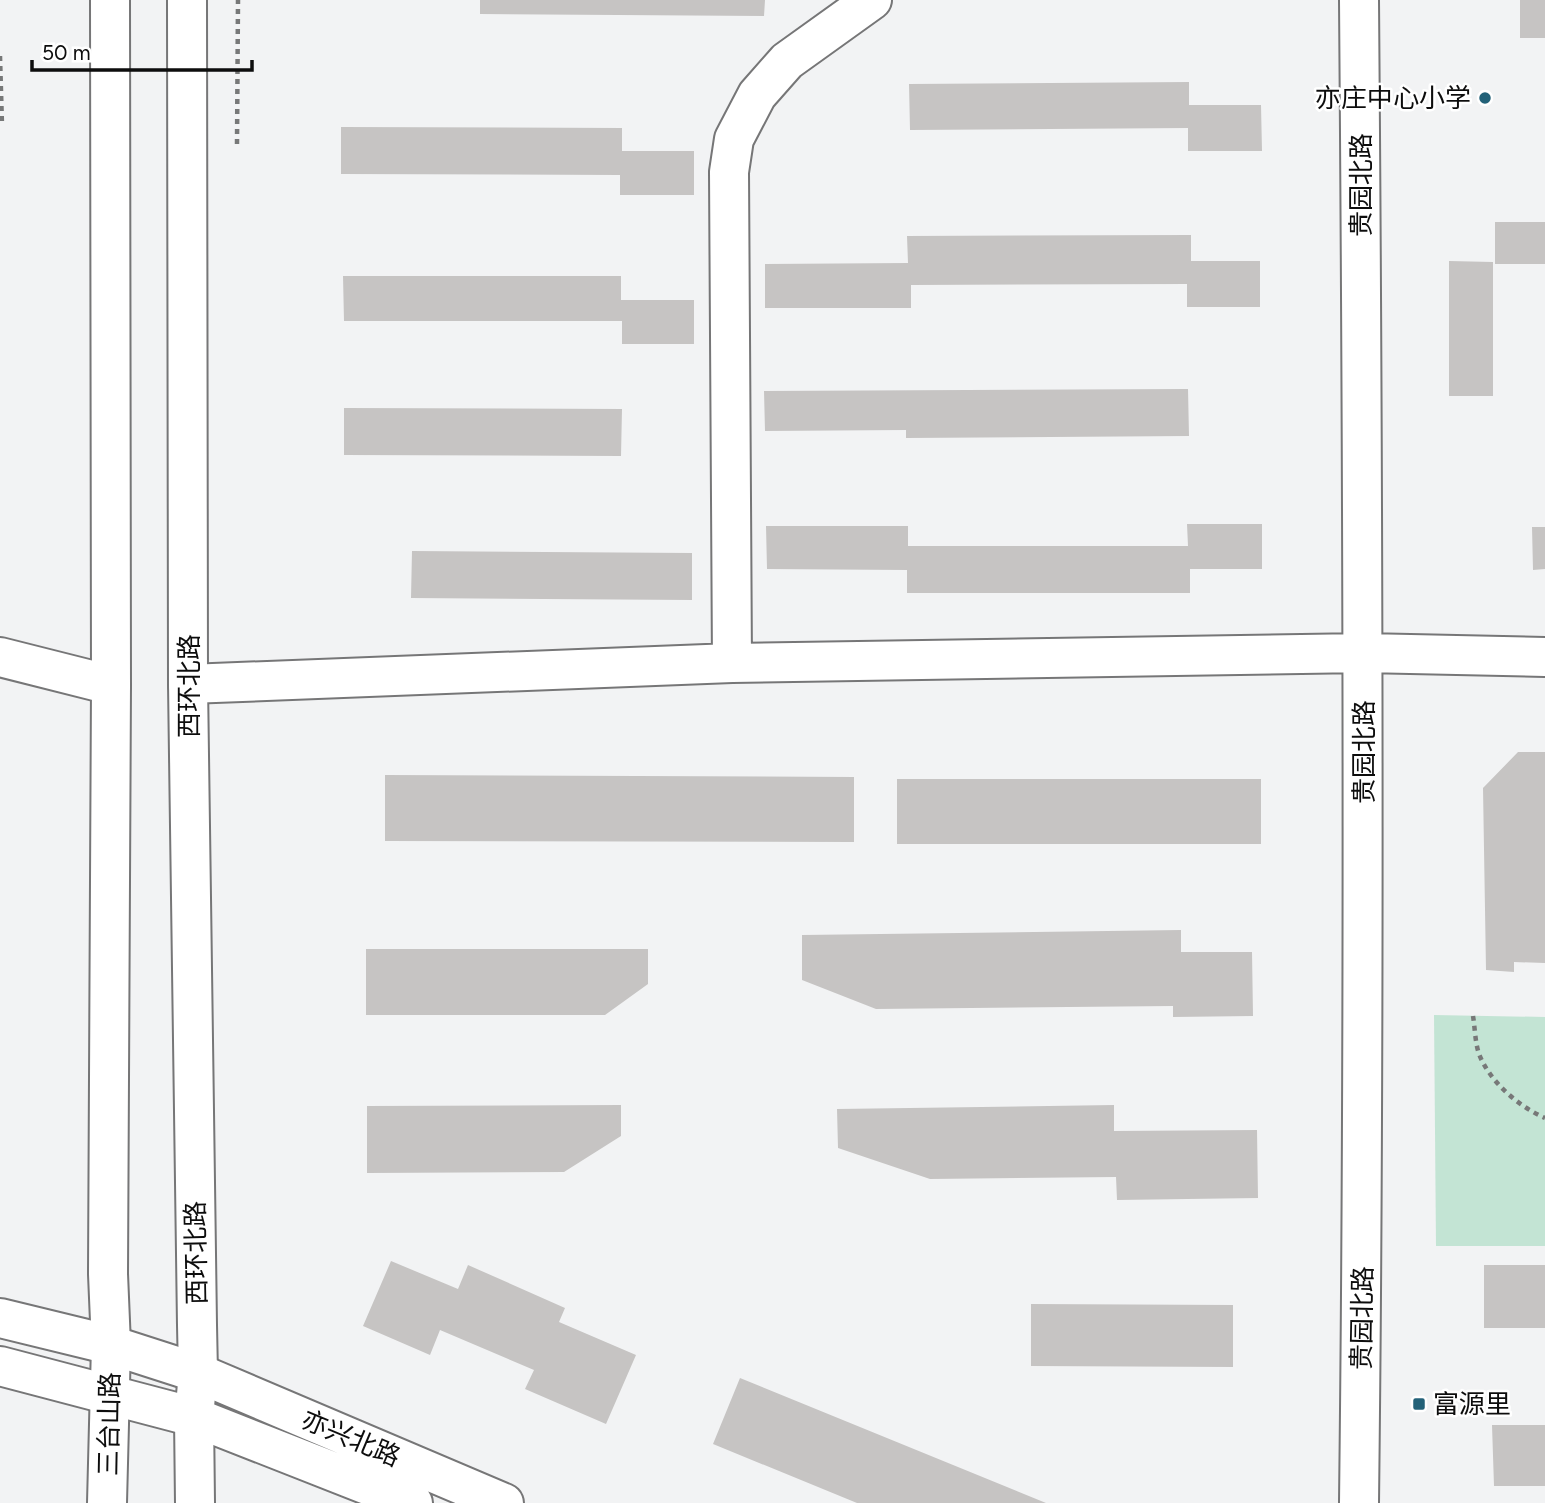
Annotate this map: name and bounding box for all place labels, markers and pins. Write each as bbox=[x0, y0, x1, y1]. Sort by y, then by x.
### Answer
place label: 亦庄中心小学 bbox=[1315, 82, 1471, 114]
marker: 亦庄中心小学 bbox=[1477, 90, 1493, 106]
place label: 富源里 bbox=[1433, 1388, 1511, 1420]
marker: 富源里 bbox=[1411, 1396, 1427, 1412]

